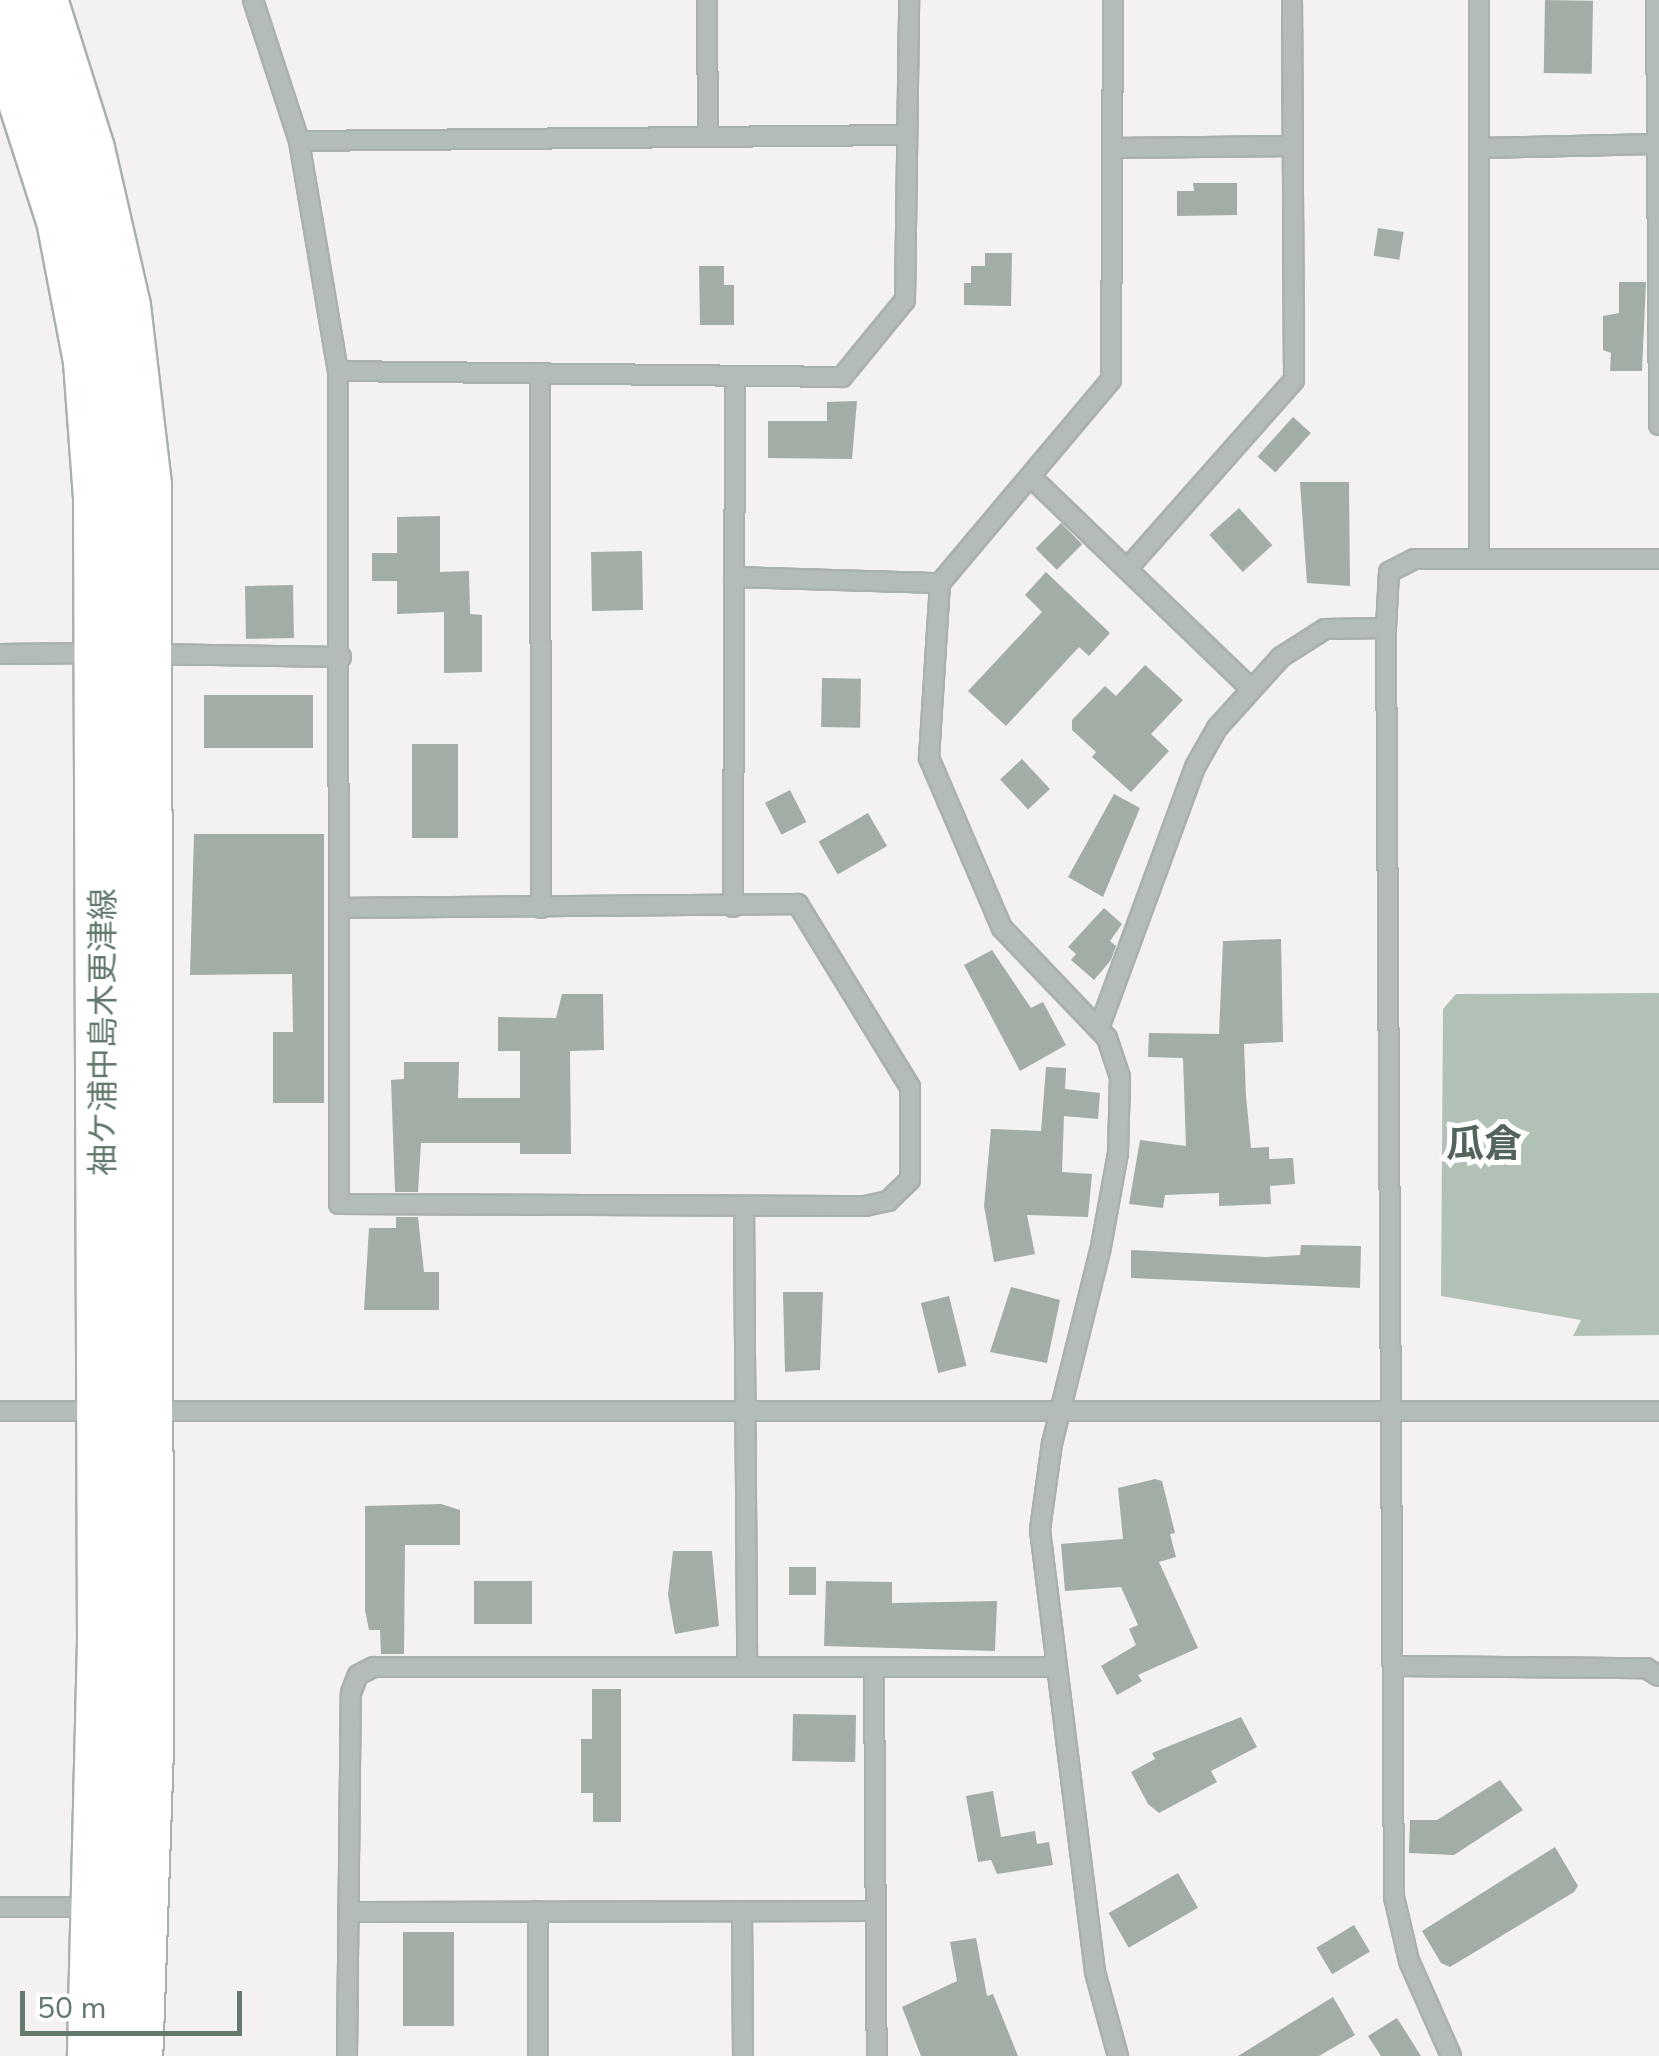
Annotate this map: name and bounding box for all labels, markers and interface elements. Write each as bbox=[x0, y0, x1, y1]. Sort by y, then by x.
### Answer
street label: 袖ケ浦中島木更津線 bbox=[85, 888, 123, 1176]
district label: 瓜倉 bbox=[1446, 1122, 1522, 1168]
scale bar bbox=[25, 1971, 248, 2033]
text: 50 m bbox=[37, 1988, 106, 2029]

